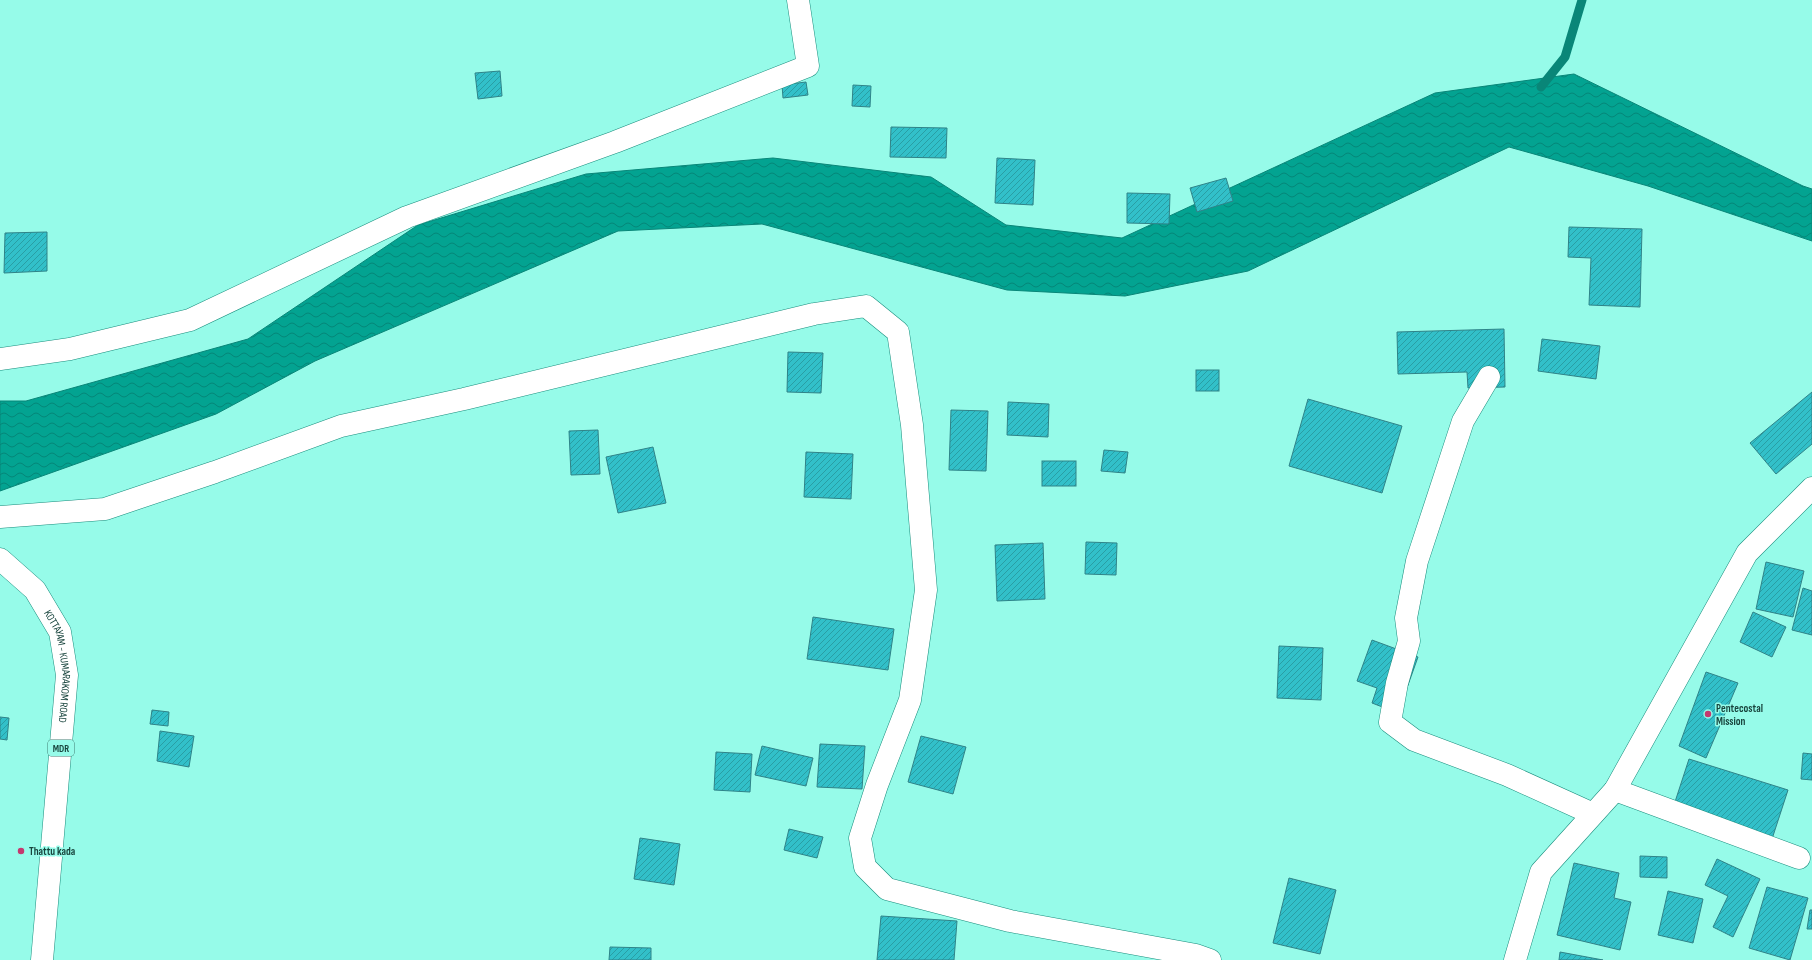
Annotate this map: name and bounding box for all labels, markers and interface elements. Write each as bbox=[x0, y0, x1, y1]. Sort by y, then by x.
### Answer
street label: KOTTAYAM - KUMARAKOM ROAD bbox=[41, 608, 73, 723]
place label: Pentecostal Mission bbox=[1716, 702, 1763, 728]
marker: Pentecostal Mission bbox=[1703, 709, 1713, 719]
road number: MDR bbox=[48, 740, 74, 756]
place label: Thattu kada bbox=[29, 845, 76, 858]
marker: Thattu kada bbox=[16, 846, 26, 856]

